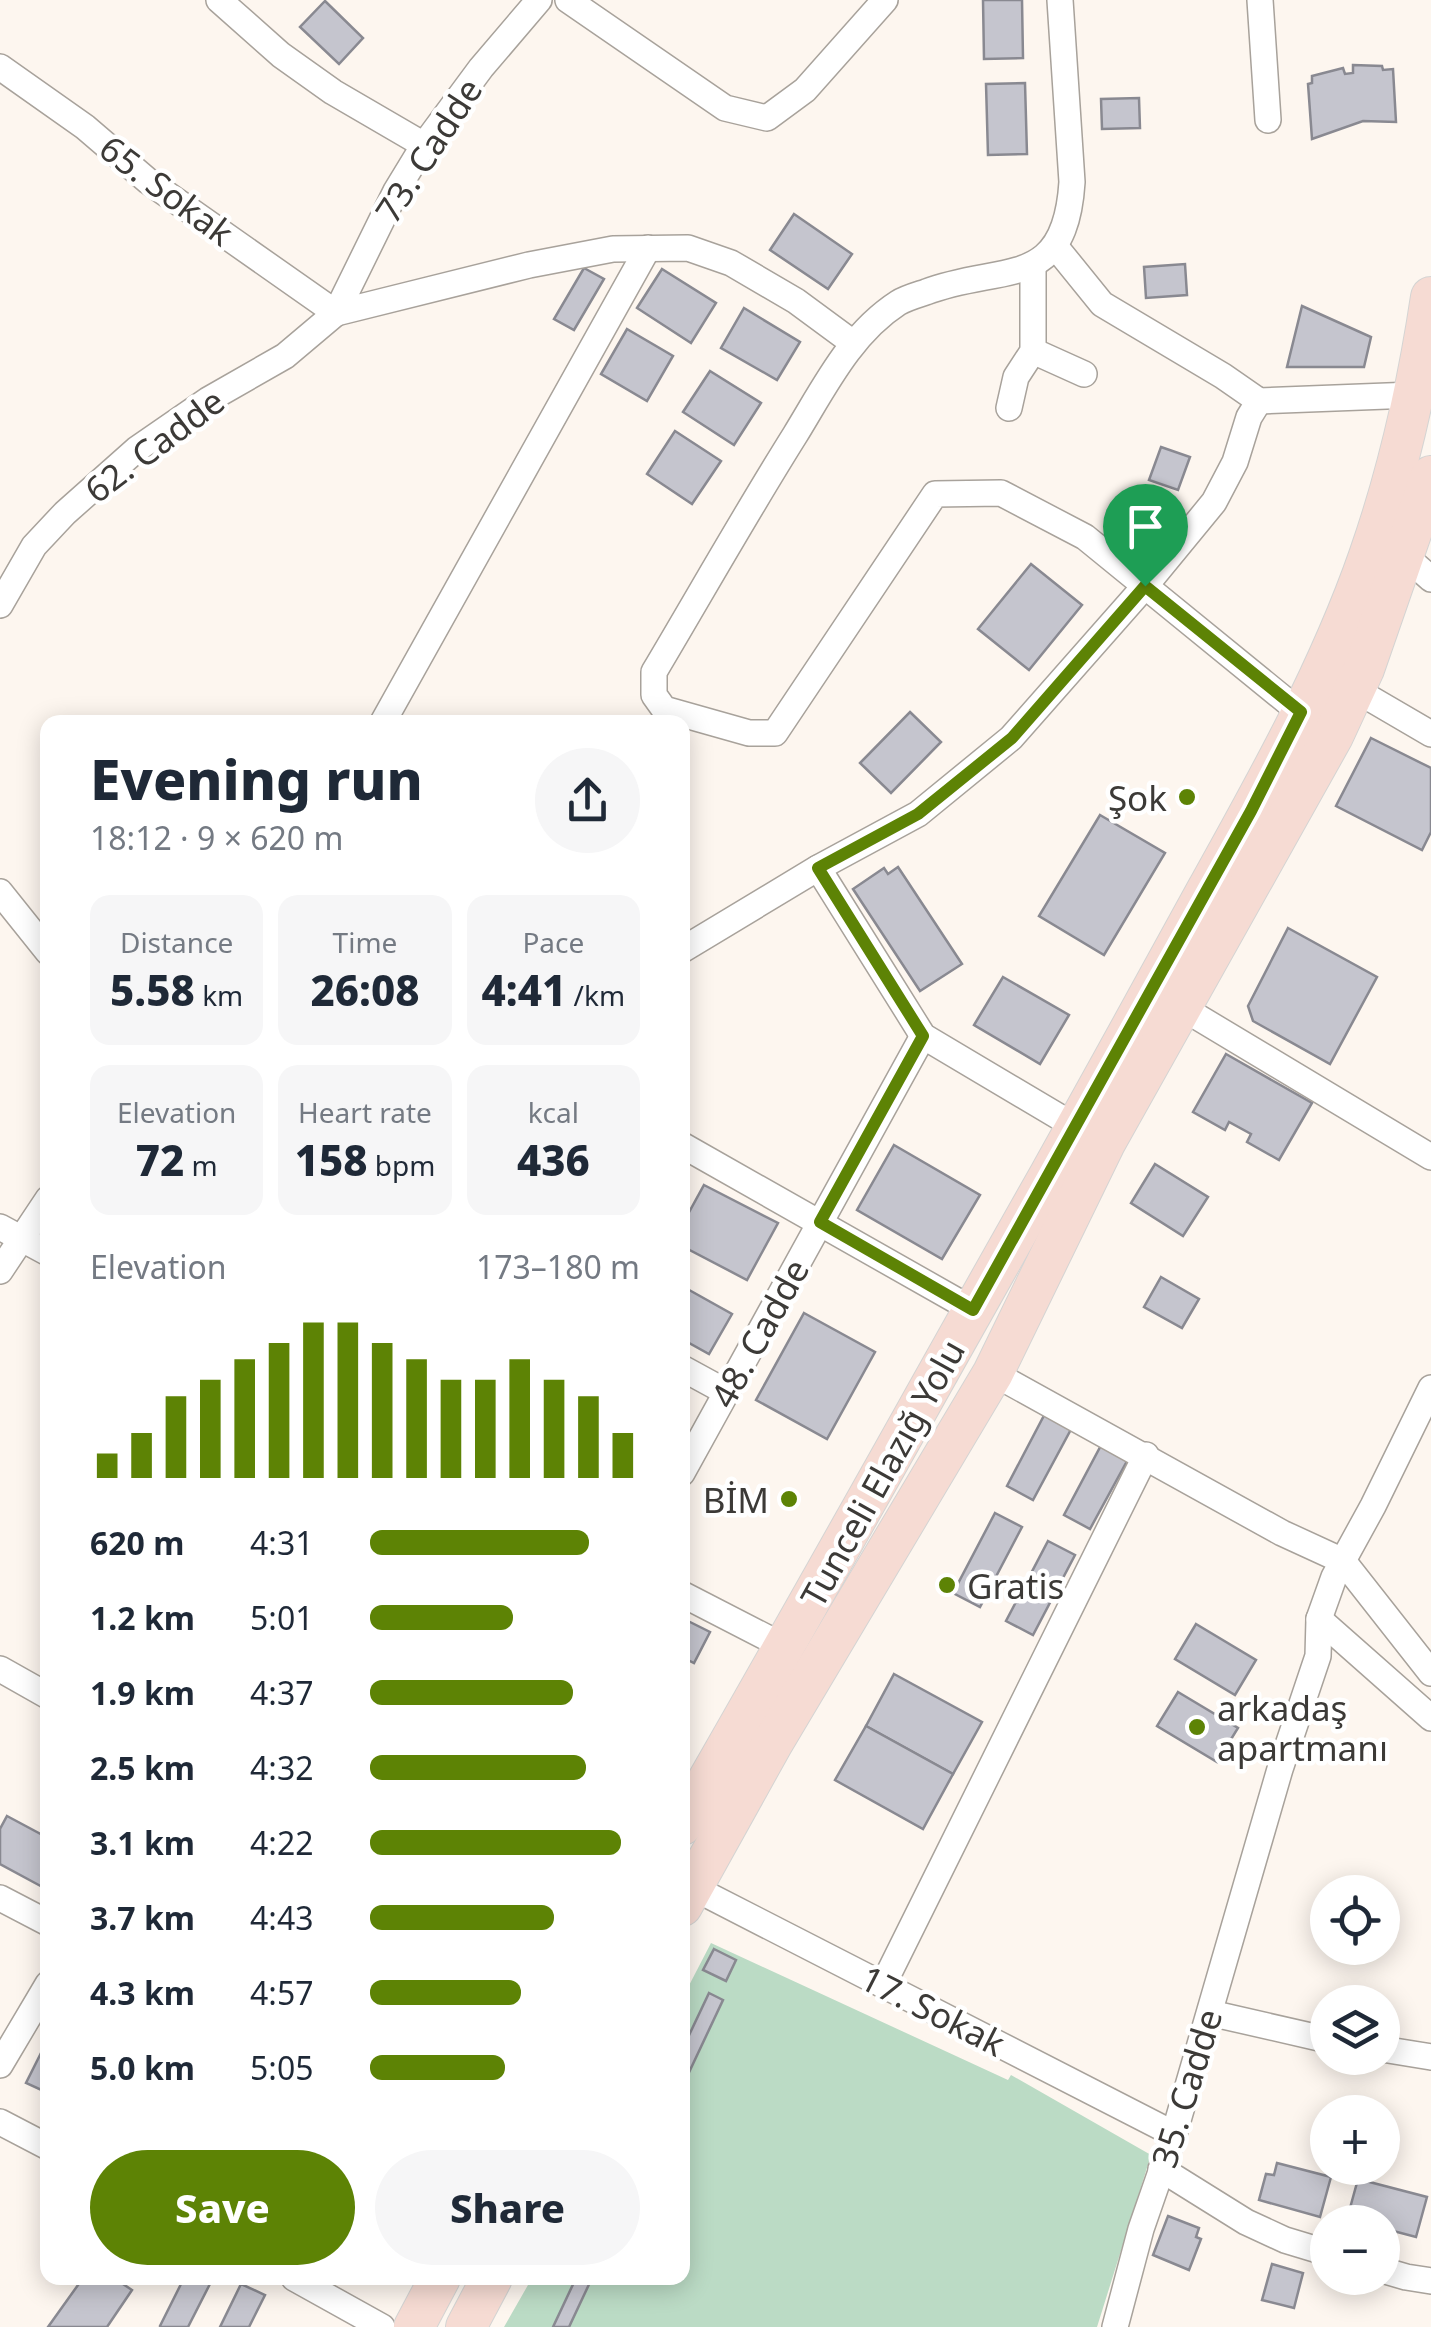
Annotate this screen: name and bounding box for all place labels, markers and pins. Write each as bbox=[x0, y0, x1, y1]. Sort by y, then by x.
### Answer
pin bbox=[1103, 484, 1188, 587]
place label: Şok bbox=[1108, 774, 1167, 821]
marker: Şok bbox=[1176, 786, 1198, 808]
place label: BİM bbox=[703, 1476, 769, 1523]
marker: BİM bbox=[778, 1488, 800, 1510]
place label: Gratis bbox=[967, 1562, 1064, 1609]
marker: Gratis bbox=[936, 1574, 958, 1596]
place label: arkadaş apartmanı bbox=[1217, 1684, 1388, 1771]
marker: arkadaş apartmanı bbox=[1186, 1716, 1208, 1738]

